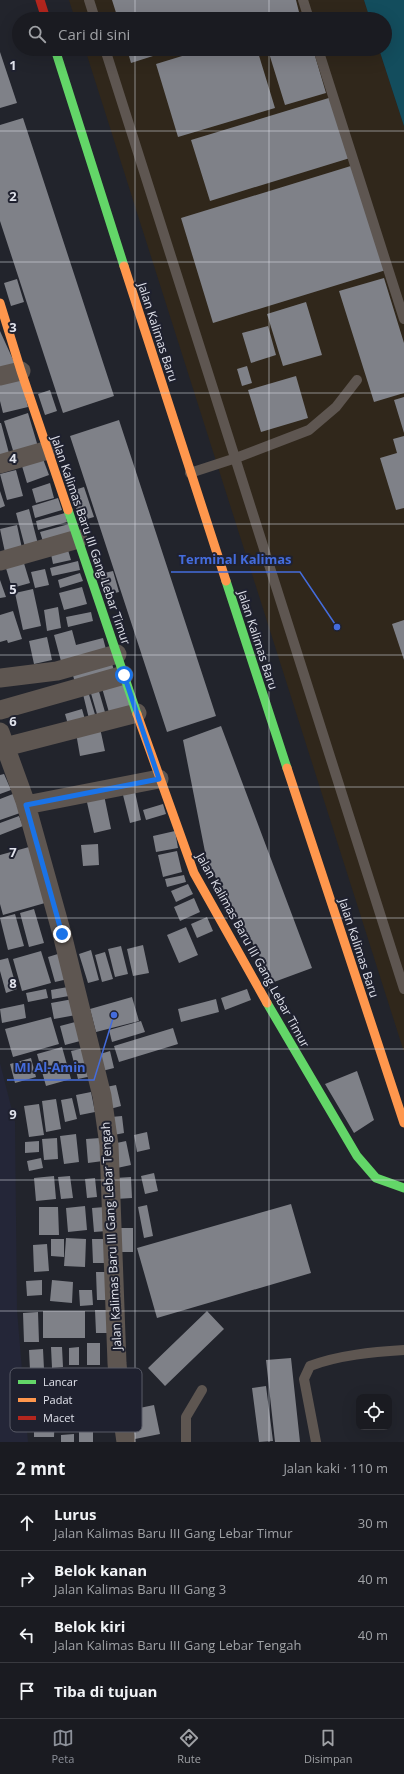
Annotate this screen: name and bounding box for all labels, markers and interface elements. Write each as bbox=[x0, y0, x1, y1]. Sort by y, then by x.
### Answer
search box bbox=[12, 12, 392, 56]
icon: search bbox=[26, 23, 48, 45]
text: Cari di sini bbox=[58, 24, 130, 44]
text: 1 bbox=[9, 56, 17, 74]
text: 2 bbox=[9, 187, 17, 205]
street label: Jalan Kalimas Baru bbox=[134, 279, 182, 384]
text: 3 bbox=[9, 318, 17, 336]
street label: Jalan Kalimas Baru III Gang Lebar Timur bbox=[47, 432, 135, 647]
text: 4 bbox=[9, 449, 17, 467]
callout: Terminal Kalimas bbox=[171, 547, 300, 572]
text: Terminal Kalimas bbox=[178, 550, 292, 568]
text: 5 bbox=[9, 580, 17, 598]
street label: Jalan Kalimas Baru bbox=[234, 587, 282, 692]
route start bbox=[115, 666, 133, 684]
text: 6 bbox=[9, 712, 17, 730]
text: 7 bbox=[9, 843, 17, 861]
street label: Jalan Kalimas Baru III Gang Lebar Timur bbox=[192, 849, 314, 1050]
street label: Jalan Kalimas Baru bbox=[335, 895, 383, 1000]
route end bbox=[53, 925, 71, 943]
text: 8 bbox=[9, 974, 17, 992]
callout: MI Al-Amin bbox=[7, 1055, 94, 1080]
text: MI Al-Amin bbox=[14, 1058, 86, 1076]
text: 9 bbox=[9, 1105, 17, 1123]
street label: Jalan Kalimas Baru III Gang Lebar Tengah bbox=[97, 1122, 126, 1351]
legend bbox=[10, 1368, 142, 1432]
text: Lancar bbox=[43, 1374, 78, 1389]
text: Padat bbox=[43, 1392, 73, 1407]
map controls bbox=[356, 1394, 392, 1430]
button: locate bbox=[356, 1394, 392, 1430]
text: Macet bbox=[43, 1410, 74, 1425]
text: 2 mnt bbox=[16, 1457, 65, 1480]
text: Jalan kaki · 110 m bbox=[283, 1459, 388, 1477]
text: Lurus bbox=[54, 1504, 96, 1524]
icon: ahead bbox=[16, 1512, 38, 1534]
text: 30 m bbox=[358, 1514, 388, 1532]
text: Jalan Kalimas Baru III Gang Lebar Timur bbox=[54, 1524, 293, 1542]
text: Belok kanan bbox=[54, 1560, 147, 1580]
icon: right bbox=[16, 1568, 38, 1590]
text: 40 m bbox=[358, 1570, 388, 1588]
text: Jalan Kalimas Baru III Gang 3 bbox=[54, 1580, 226, 1598]
text: Belok kiri bbox=[54, 1616, 125, 1636]
icon: left bbox=[16, 1624, 38, 1646]
text: 40 m bbox=[358, 1626, 388, 1644]
text: Jalan Kalimas Baru III Gang Lebar Tengah bbox=[54, 1636, 301, 1654]
icon: arrive bbox=[16, 1680, 38, 1702]
text: Tiba di tujuan bbox=[54, 1681, 157, 1701]
tab: Peta bbox=[51, 1727, 74, 1766]
tab: Rute bbox=[177, 1727, 201, 1766]
tab: Disimpan bbox=[304, 1727, 352, 1766]

